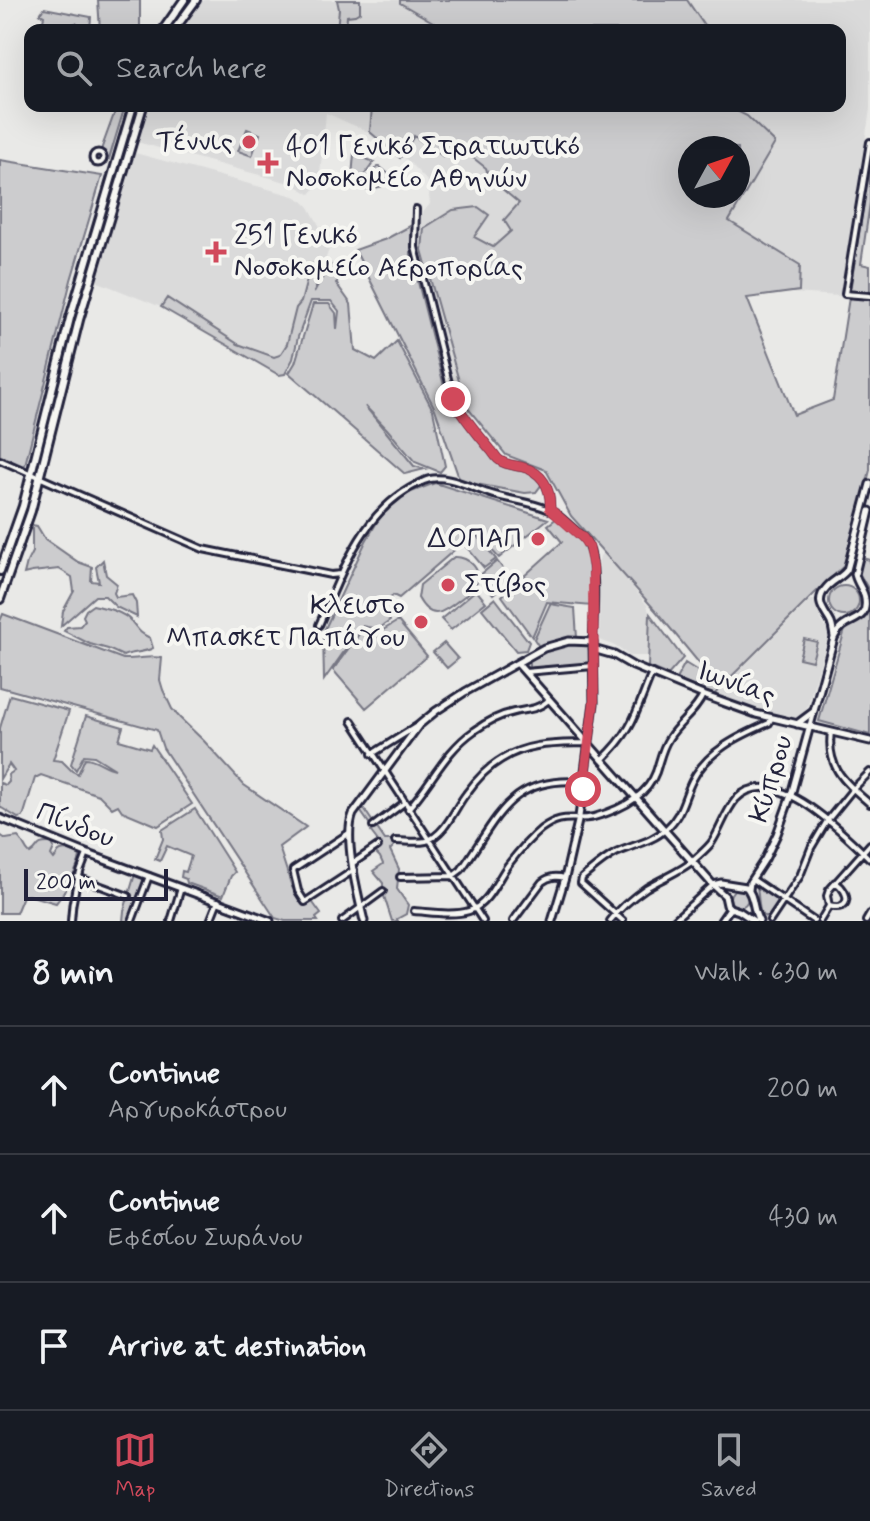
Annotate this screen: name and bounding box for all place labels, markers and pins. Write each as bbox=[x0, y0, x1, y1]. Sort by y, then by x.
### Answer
place label: Τέννις bbox=[156, 124, 233, 161]
place label: 401 Γενικό Στρατιωτικό Νοσοκομείο Αθηνών bbox=[286, 129, 580, 198]
marker: Τέννις bbox=[240, 133, 258, 151]
marker: 401 Γενικό Στρατιωτικό Νοσοκομείο Αθηνών bbox=[257, 152, 279, 174]
place label: 251 Γενικό Νοσοκομείο Αεροπορίας bbox=[234, 218, 523, 287]
marker: 251 Γενικό Νοσοκομείο Αεροπορίας bbox=[205, 241, 227, 263]
place label: ΔΟΠΑΠ bbox=[427, 521, 522, 558]
marker: ΔΟΠΑΠ bbox=[529, 530, 547, 548]
place label: Στίβος bbox=[464, 567, 546, 604]
marker: Στίβος bbox=[439, 576, 457, 594]
place label: Κλειστο Μπασκετ Παπάγου bbox=[166, 588, 405, 657]
marker: Κλειστο Μπασκετ Παπάγου bbox=[412, 613, 430, 631]

